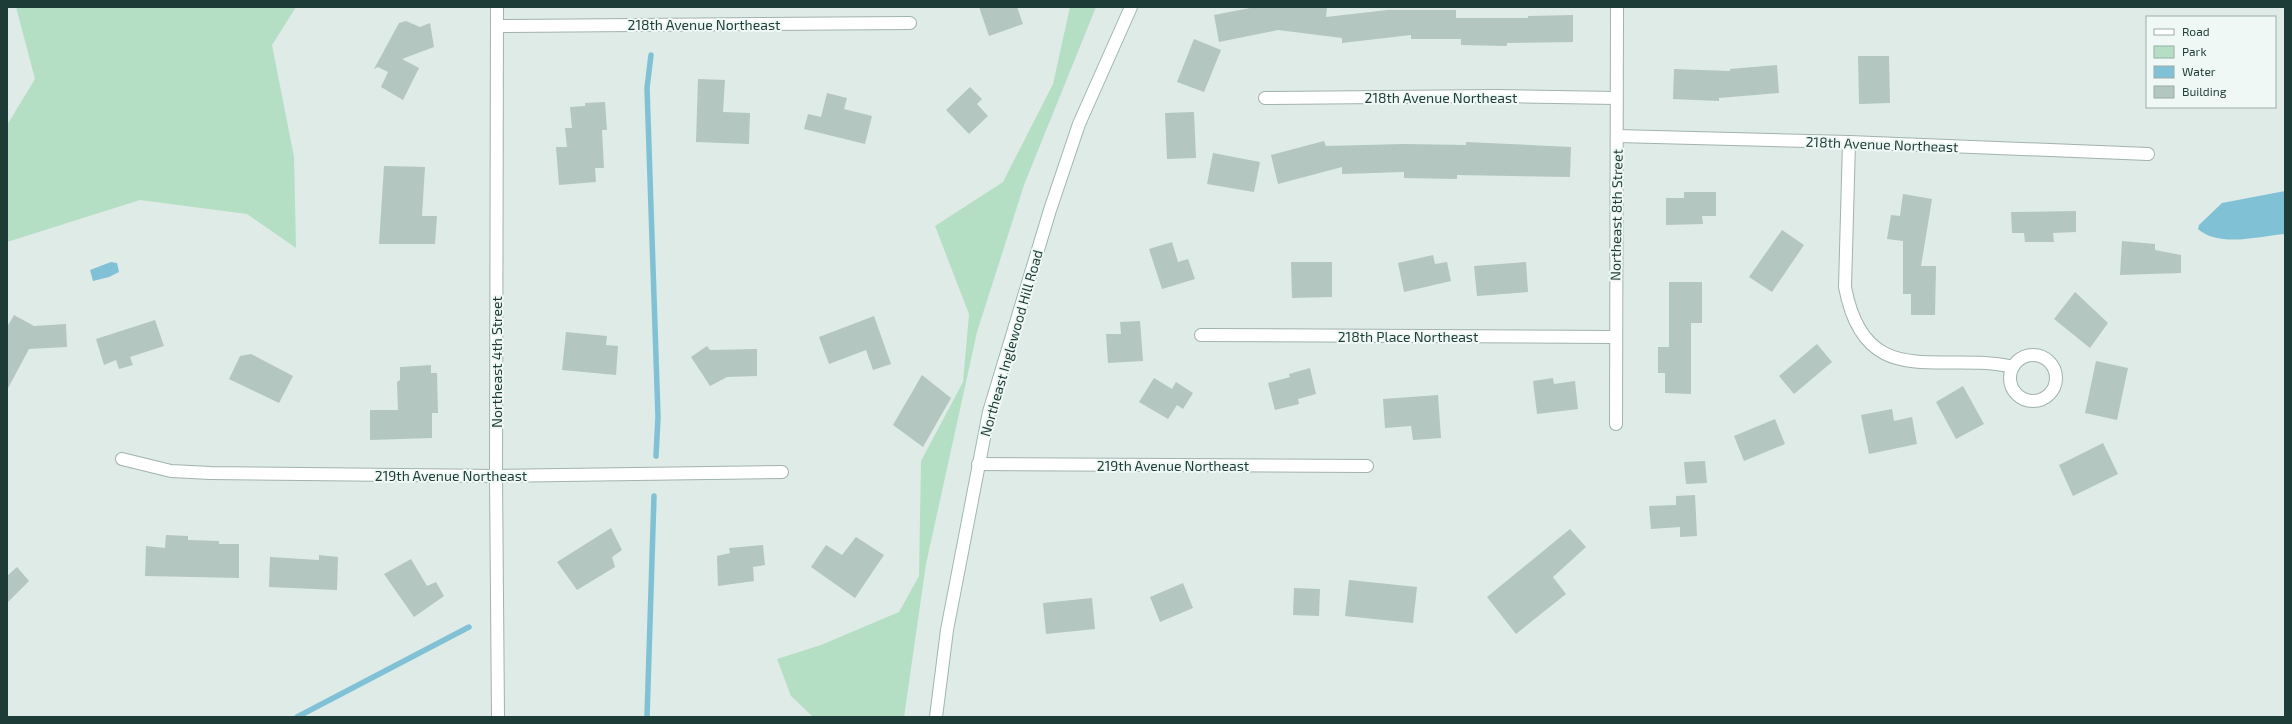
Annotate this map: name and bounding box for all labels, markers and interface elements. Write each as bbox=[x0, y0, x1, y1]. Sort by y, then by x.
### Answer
street label: 218th Avenue Northeast bbox=[628, 16, 780, 33]
legend bbox=[2146, 16, 2276, 108]
text: Road bbox=[2182, 24, 2210, 38]
text: Park bbox=[2182, 44, 2207, 58]
text: Water bbox=[2182, 64, 2216, 78]
text: Building bbox=[2182, 84, 2227, 98]
street label: 218th Avenue Northeast bbox=[1365, 89, 1517, 106]
street label: 218th Avenue Northeast bbox=[1805, 133, 1959, 155]
street label: Northeast 8th Street bbox=[1606, 149, 1626, 281]
street label: Northeast Inglewood Hill Road bbox=[976, 248, 1046, 438]
street label: Northeast 4th Street bbox=[488, 296, 505, 428]
street label: 218th Place Northeast bbox=[1338, 328, 1478, 345]
street label: 219th Avenue Northeast bbox=[1097, 457, 1249, 474]
street label: 219th Avenue Northeast bbox=[375, 467, 527, 484]

